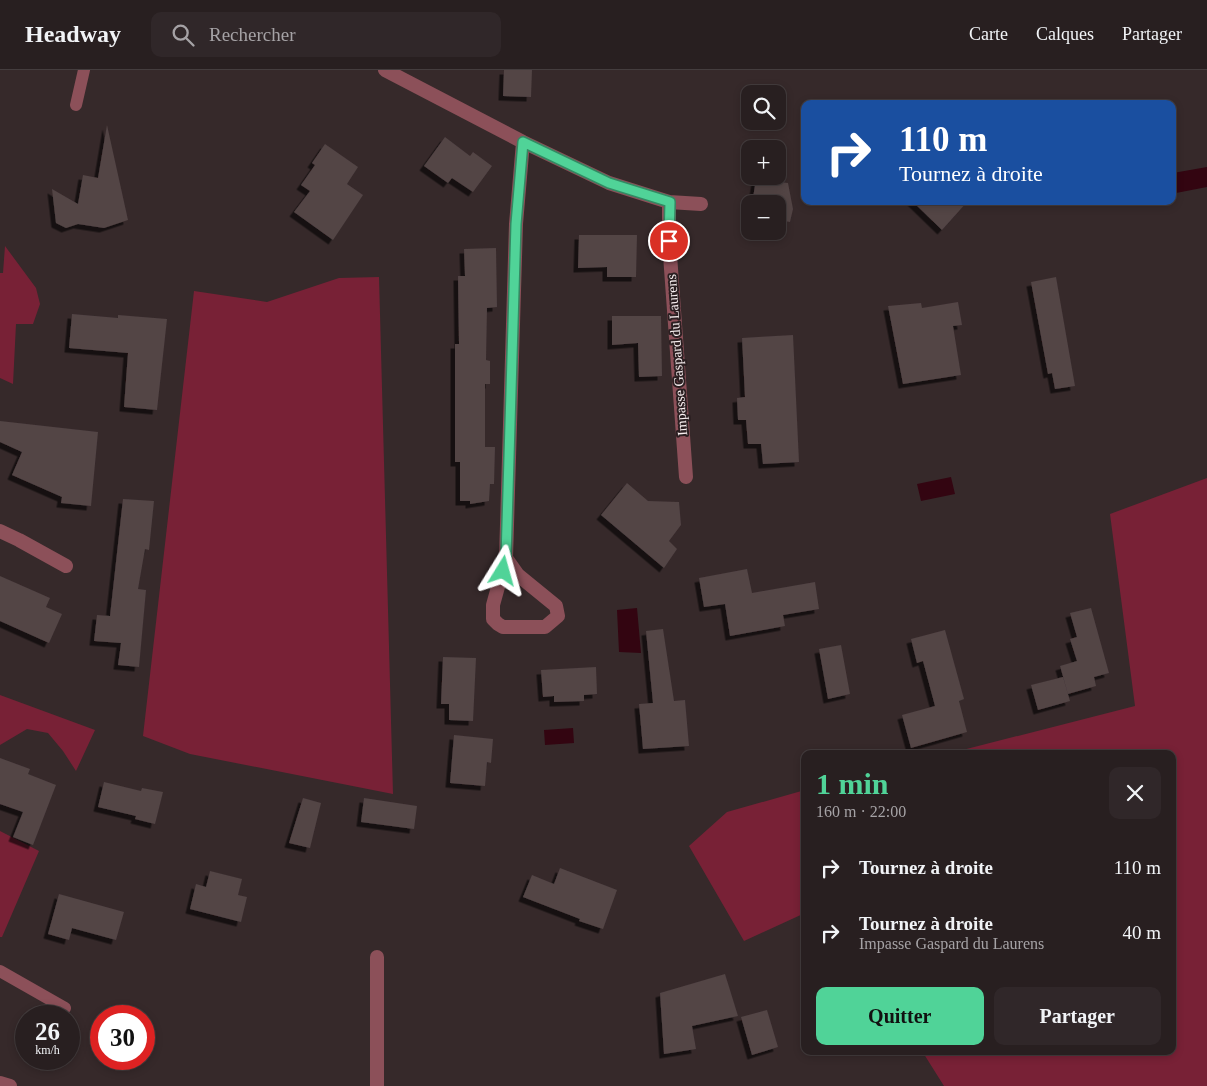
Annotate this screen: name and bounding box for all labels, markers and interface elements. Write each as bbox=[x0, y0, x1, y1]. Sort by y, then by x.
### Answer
search box bbox=[151, 12, 501, 57]
text: Headway bbox=[25, 21, 121, 47]
icon: search bbox=[169, 21, 197, 49]
text: Rechercher bbox=[209, 24, 296, 45]
text: Carte bbox=[969, 24, 1008, 44]
text: Calques bbox=[1036, 24, 1094, 44]
text: Partager bbox=[1122, 24, 1182, 44]
map controls bbox=[741, 85, 786, 240]
button: search bbox=[741, 85, 786, 130]
icon: right bbox=[816, 120, 881, 185]
text: 110 m bbox=[899, 120, 987, 159]
button: + bbox=[741, 140, 786, 185]
text: Tournez à droite bbox=[899, 161, 1043, 186]
button: − bbox=[741, 195, 786, 240]
pin bbox=[648, 220, 690, 262]
icon: arrive bbox=[655, 227, 683, 255]
street label: Impasse Gaspard du Laurens bbox=[664, 274, 690, 436]
position arrow bbox=[476, 544, 528, 596]
text: 1 min bbox=[816, 767, 889, 800]
button: close bbox=[1109, 767, 1161, 819]
text: 160 m · 22:00 bbox=[816, 803, 906, 820]
icon: right bbox=[816, 854, 844, 882]
text: Tournez à droite bbox=[859, 857, 993, 878]
text: 110 m bbox=[1114, 857, 1161, 878]
text: Tournez à droite bbox=[859, 913, 993, 934]
icon: right bbox=[816, 919, 844, 947]
text: 40 m bbox=[1122, 922, 1161, 943]
text: Impasse Gaspard du Laurens bbox=[859, 935, 1044, 952]
button: Quitter bbox=[816, 987, 984, 1045]
button: Partager bbox=[994, 987, 1161, 1045]
speed limit sign: 30 bbox=[90, 1005, 155, 1070]
text: 26 bbox=[35, 1018, 60, 1045]
text: km/h bbox=[35, 1043, 60, 1057]

